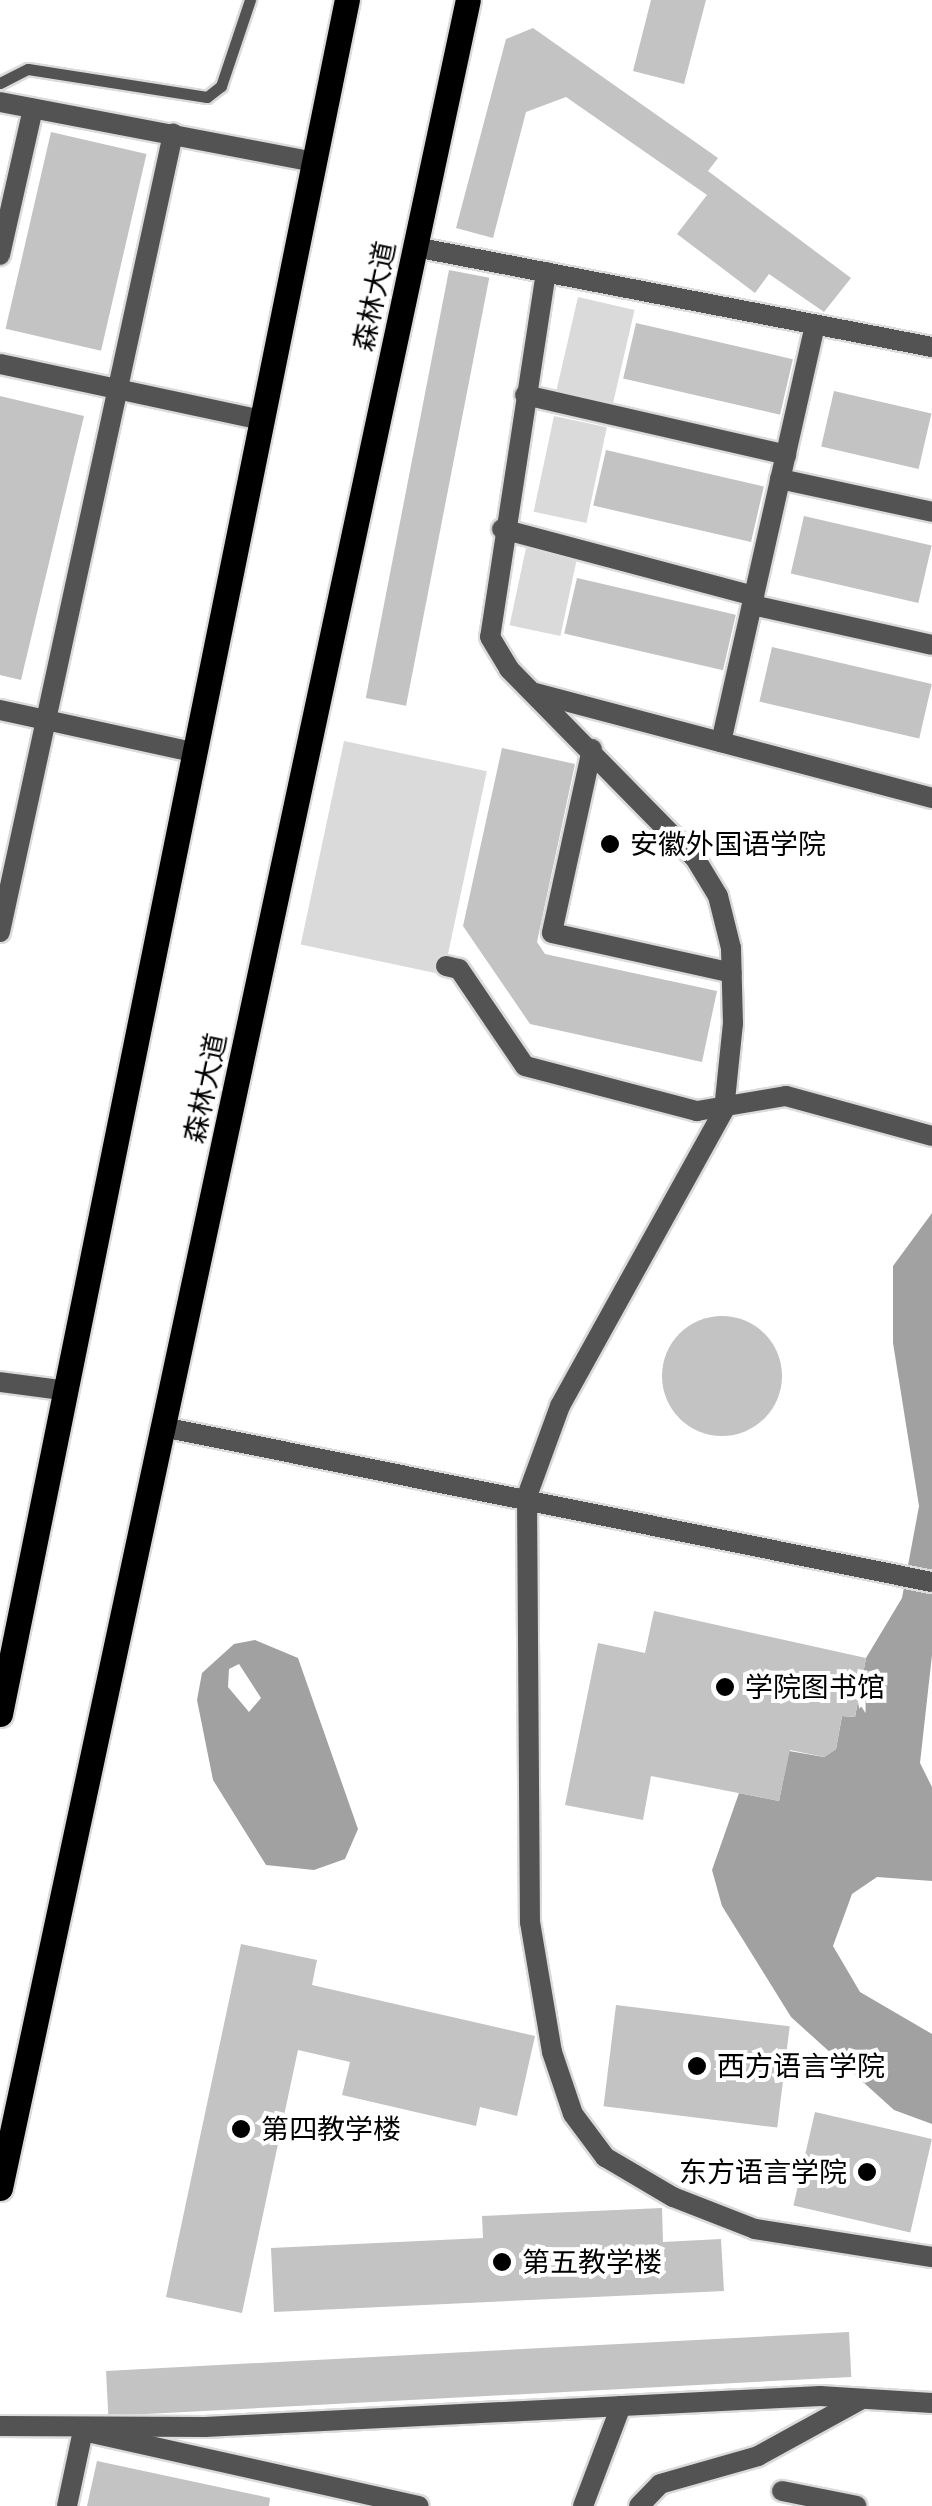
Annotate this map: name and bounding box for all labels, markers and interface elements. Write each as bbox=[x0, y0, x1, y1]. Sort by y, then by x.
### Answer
street label: 森林大道 bbox=[346, 238, 402, 354]
place label: 安徽外国语学院 bbox=[630, 827, 826, 861]
marker: 安徽外国语学院 bbox=[599, 833, 621, 855]
street label: 森林大道 bbox=[177, 1030, 233, 1146]
place label: 学院图书馆 bbox=[745, 1670, 885, 1704]
marker: 学院图书馆 bbox=[714, 1676, 736, 1698]
place label: 西方语言学院 bbox=[717, 2049, 885, 2083]
marker: 西方语言学院 bbox=[686, 2055, 708, 2077]
place label: 第四教学楼 bbox=[261, 2112, 401, 2146]
marker: 第四教学楼 bbox=[230, 2118, 252, 2140]
place label: 东方语言学院 bbox=[679, 2155, 847, 2189]
marker: 东方语言学院 bbox=[856, 2161, 878, 2183]
place label: 第五教学楼 bbox=[522, 2245, 662, 2279]
marker: 第五教学楼 bbox=[491, 2251, 513, 2273]

